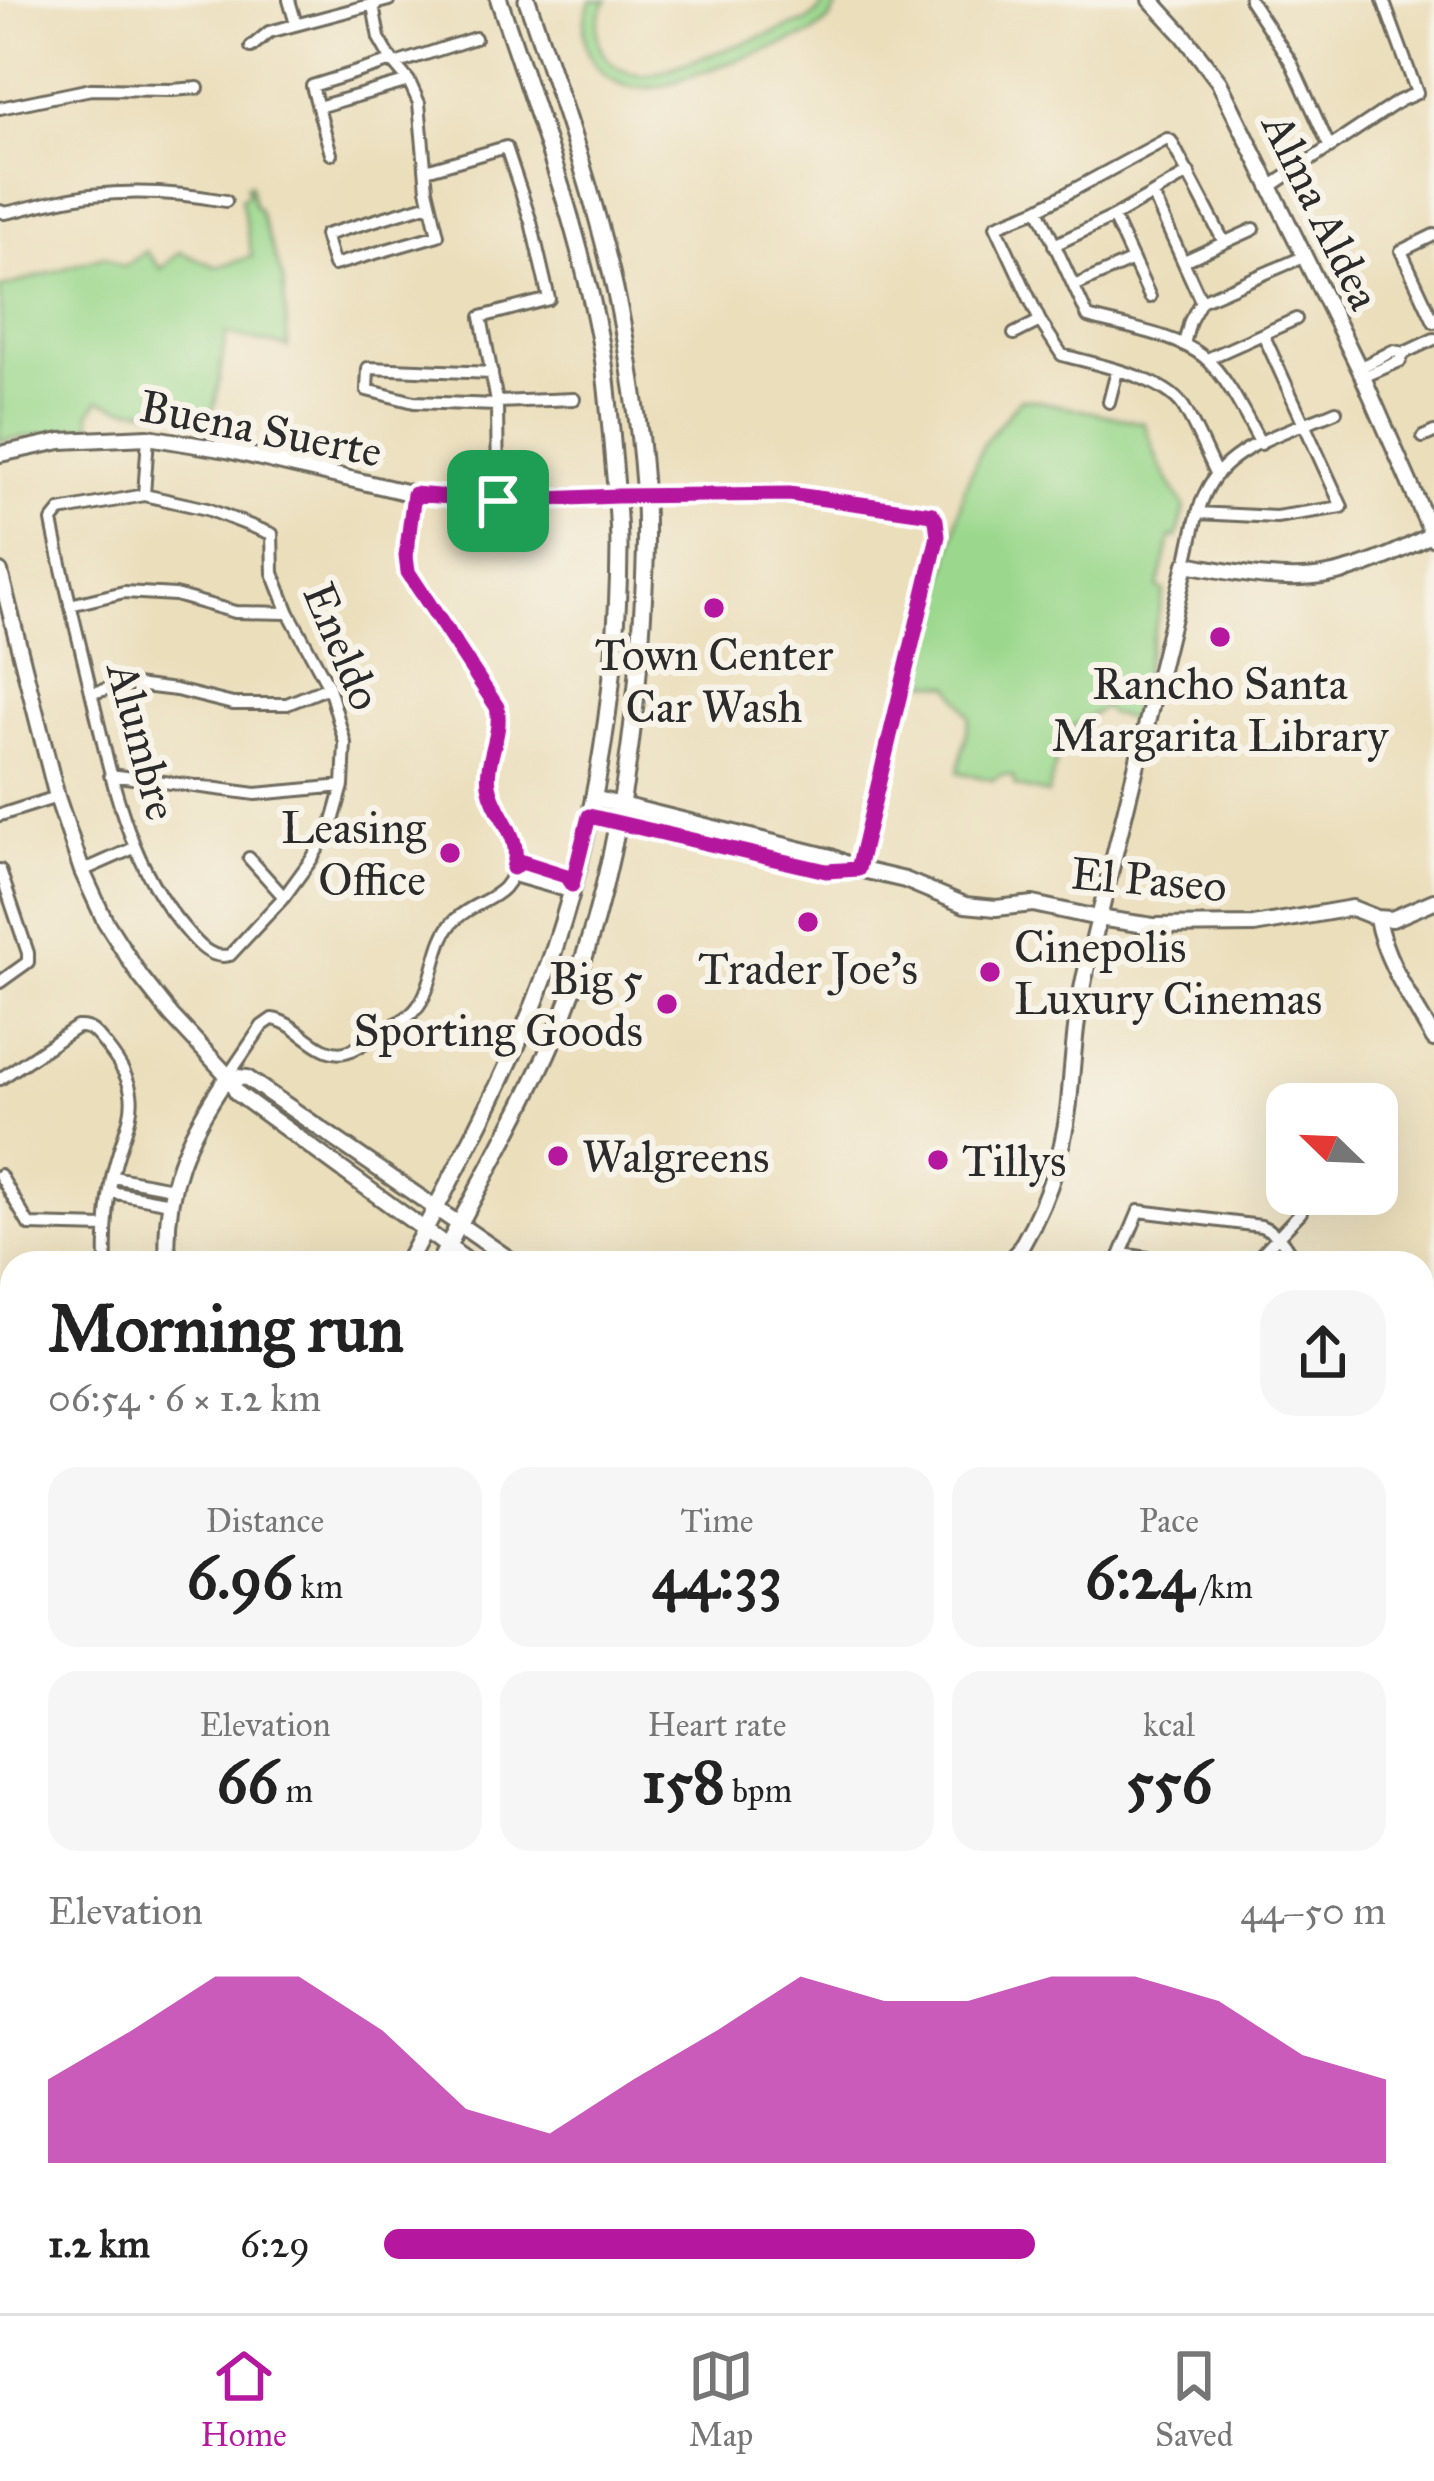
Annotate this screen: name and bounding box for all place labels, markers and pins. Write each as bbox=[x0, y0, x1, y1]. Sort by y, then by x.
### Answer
pin bbox=[447, 450, 549, 552]
marker: Town Center Car Wash bbox=[701, 595, 727, 621]
marker: Rancho Santa Margarita Library bbox=[1207, 624, 1233, 650]
place label: Town Center Car Wash bbox=[595, 627, 833, 734]
place label: Rancho Santa Margarita Library bbox=[1052, 656, 1389, 763]
place label: Leasing Office bbox=[281, 800, 427, 907]
marker: Leasing Office bbox=[437, 840, 463, 866]
marker: Trader Joe's bbox=[795, 909, 821, 935]
place label: Cinepolis Luxury Cinemas bbox=[1014, 919, 1322, 1026]
place label: Trader Joe's bbox=[698, 941, 918, 996]
place label: Big 5 Sporting Goods bbox=[354, 951, 643, 1058]
marker: Cinepolis Luxury Cinemas bbox=[977, 959, 1003, 985]
marker: Big 5 Sporting Goods bbox=[654, 991, 680, 1017]
place label: Walgreens bbox=[582, 1129, 770, 1184]
place label: Tillys bbox=[962, 1133, 1066, 1188]
marker: Walgreens bbox=[545, 1143, 571, 1169]
marker: Tillys bbox=[925, 1147, 951, 1173]

